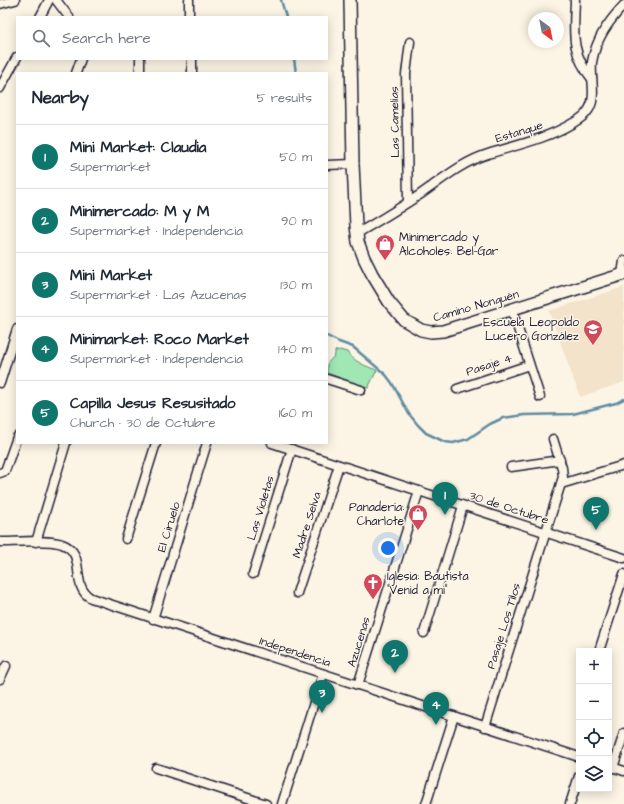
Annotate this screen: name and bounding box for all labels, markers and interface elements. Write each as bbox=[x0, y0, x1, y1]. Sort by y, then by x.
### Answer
north arrow bbox=[528, 12, 564, 48]
search box bbox=[16, 16, 328, 60]
icon: search bbox=[30, 27, 52, 49]
text: Search here bbox=[62, 28, 151, 49]
text: Nearby bbox=[32, 86, 89, 110]
street label: Las Camelias bbox=[386, 86, 404, 158]
text: 5 results bbox=[256, 89, 312, 107]
street label: Estanque bbox=[493, 117, 545, 147]
text: Mini Market: Claudia bbox=[70, 137, 207, 158]
text: 1 bbox=[44, 148, 46, 166]
text: 50 m bbox=[279, 148, 312, 166]
text: Supermarket bbox=[70, 158, 151, 176]
text: Minimercado: M y M bbox=[70, 201, 209, 222]
text: 2 bbox=[41, 212, 49, 230]
text: 90 m bbox=[281, 212, 312, 230]
text: Supermarket · Independencia bbox=[70, 222, 243, 240]
place label: Minimercado y Alcoholes: Bel-Gar bbox=[399, 229, 499, 260]
shop icon: Minimercado y Alcoholes: Bel-Gar bbox=[374, 233, 396, 261]
text: Mini Market bbox=[70, 265, 152, 286]
text: 3 bbox=[42, 276, 48, 294]
text: 130 m bbox=[280, 276, 312, 294]
text: Supermarket · Las Azucenas bbox=[70, 286, 246, 304]
street label: Camino Nonguén bbox=[431, 286, 521, 327]
place label: Escuela Leopoldo Lucero González bbox=[483, 314, 579, 345]
school or university icon: Escuela Leopoldo Lucero González bbox=[582, 318, 604, 346]
text: Minimarket: Roco Market bbox=[70, 329, 249, 350]
text: 4 bbox=[41, 340, 49, 358]
text: 140 m bbox=[278, 340, 312, 358]
text: Supermarket · Independencia bbox=[70, 350, 243, 368]
street label: Pasaje 4 bbox=[464, 350, 514, 380]
text: Capilla Jesus Resusitado bbox=[70, 393, 236, 414]
text: 5 bbox=[40, 404, 50, 422]
text: 160 m bbox=[279, 404, 312, 422]
text: Church · 30 de Octubre bbox=[70, 414, 216, 432]
street label: Las Violetas bbox=[243, 474, 279, 542]
pin: 1 bbox=[432, 482, 458, 515]
street label: 30 de Octubre bbox=[467, 487, 551, 529]
street label: Madre Selva bbox=[288, 490, 326, 560]
pin: 5 bbox=[583, 497, 609, 530]
street label: El Ciruelo bbox=[153, 499, 185, 554]
place label: Panadería: Charlote bbox=[349, 499, 404, 530]
shop icon: Panadería: Charlote bbox=[407, 503, 429, 531]
your location bbox=[378, 538, 398, 558]
place label: Iglesia: Bautista "Venid a mi" bbox=[387, 568, 469, 599]
church icon: Iglesia: Bautista "Venid a mi" bbox=[362, 572, 384, 600]
street label: Pasaje Los Tilos bbox=[483, 581, 525, 671]
street label: Azucenas bbox=[343, 615, 375, 669]
street label: Independencia bbox=[257, 633, 333, 671]
pin: 2 bbox=[382, 640, 408, 673]
map controls bbox=[576, 648, 612, 792]
button: + bbox=[576, 648, 612, 684]
pin: 3 bbox=[309, 680, 335, 713]
button: − bbox=[576, 684, 612, 720]
pin: 4 bbox=[423, 692, 449, 725]
button: locate bbox=[576, 720, 612, 756]
button: layers bbox=[576, 756, 612, 792]

